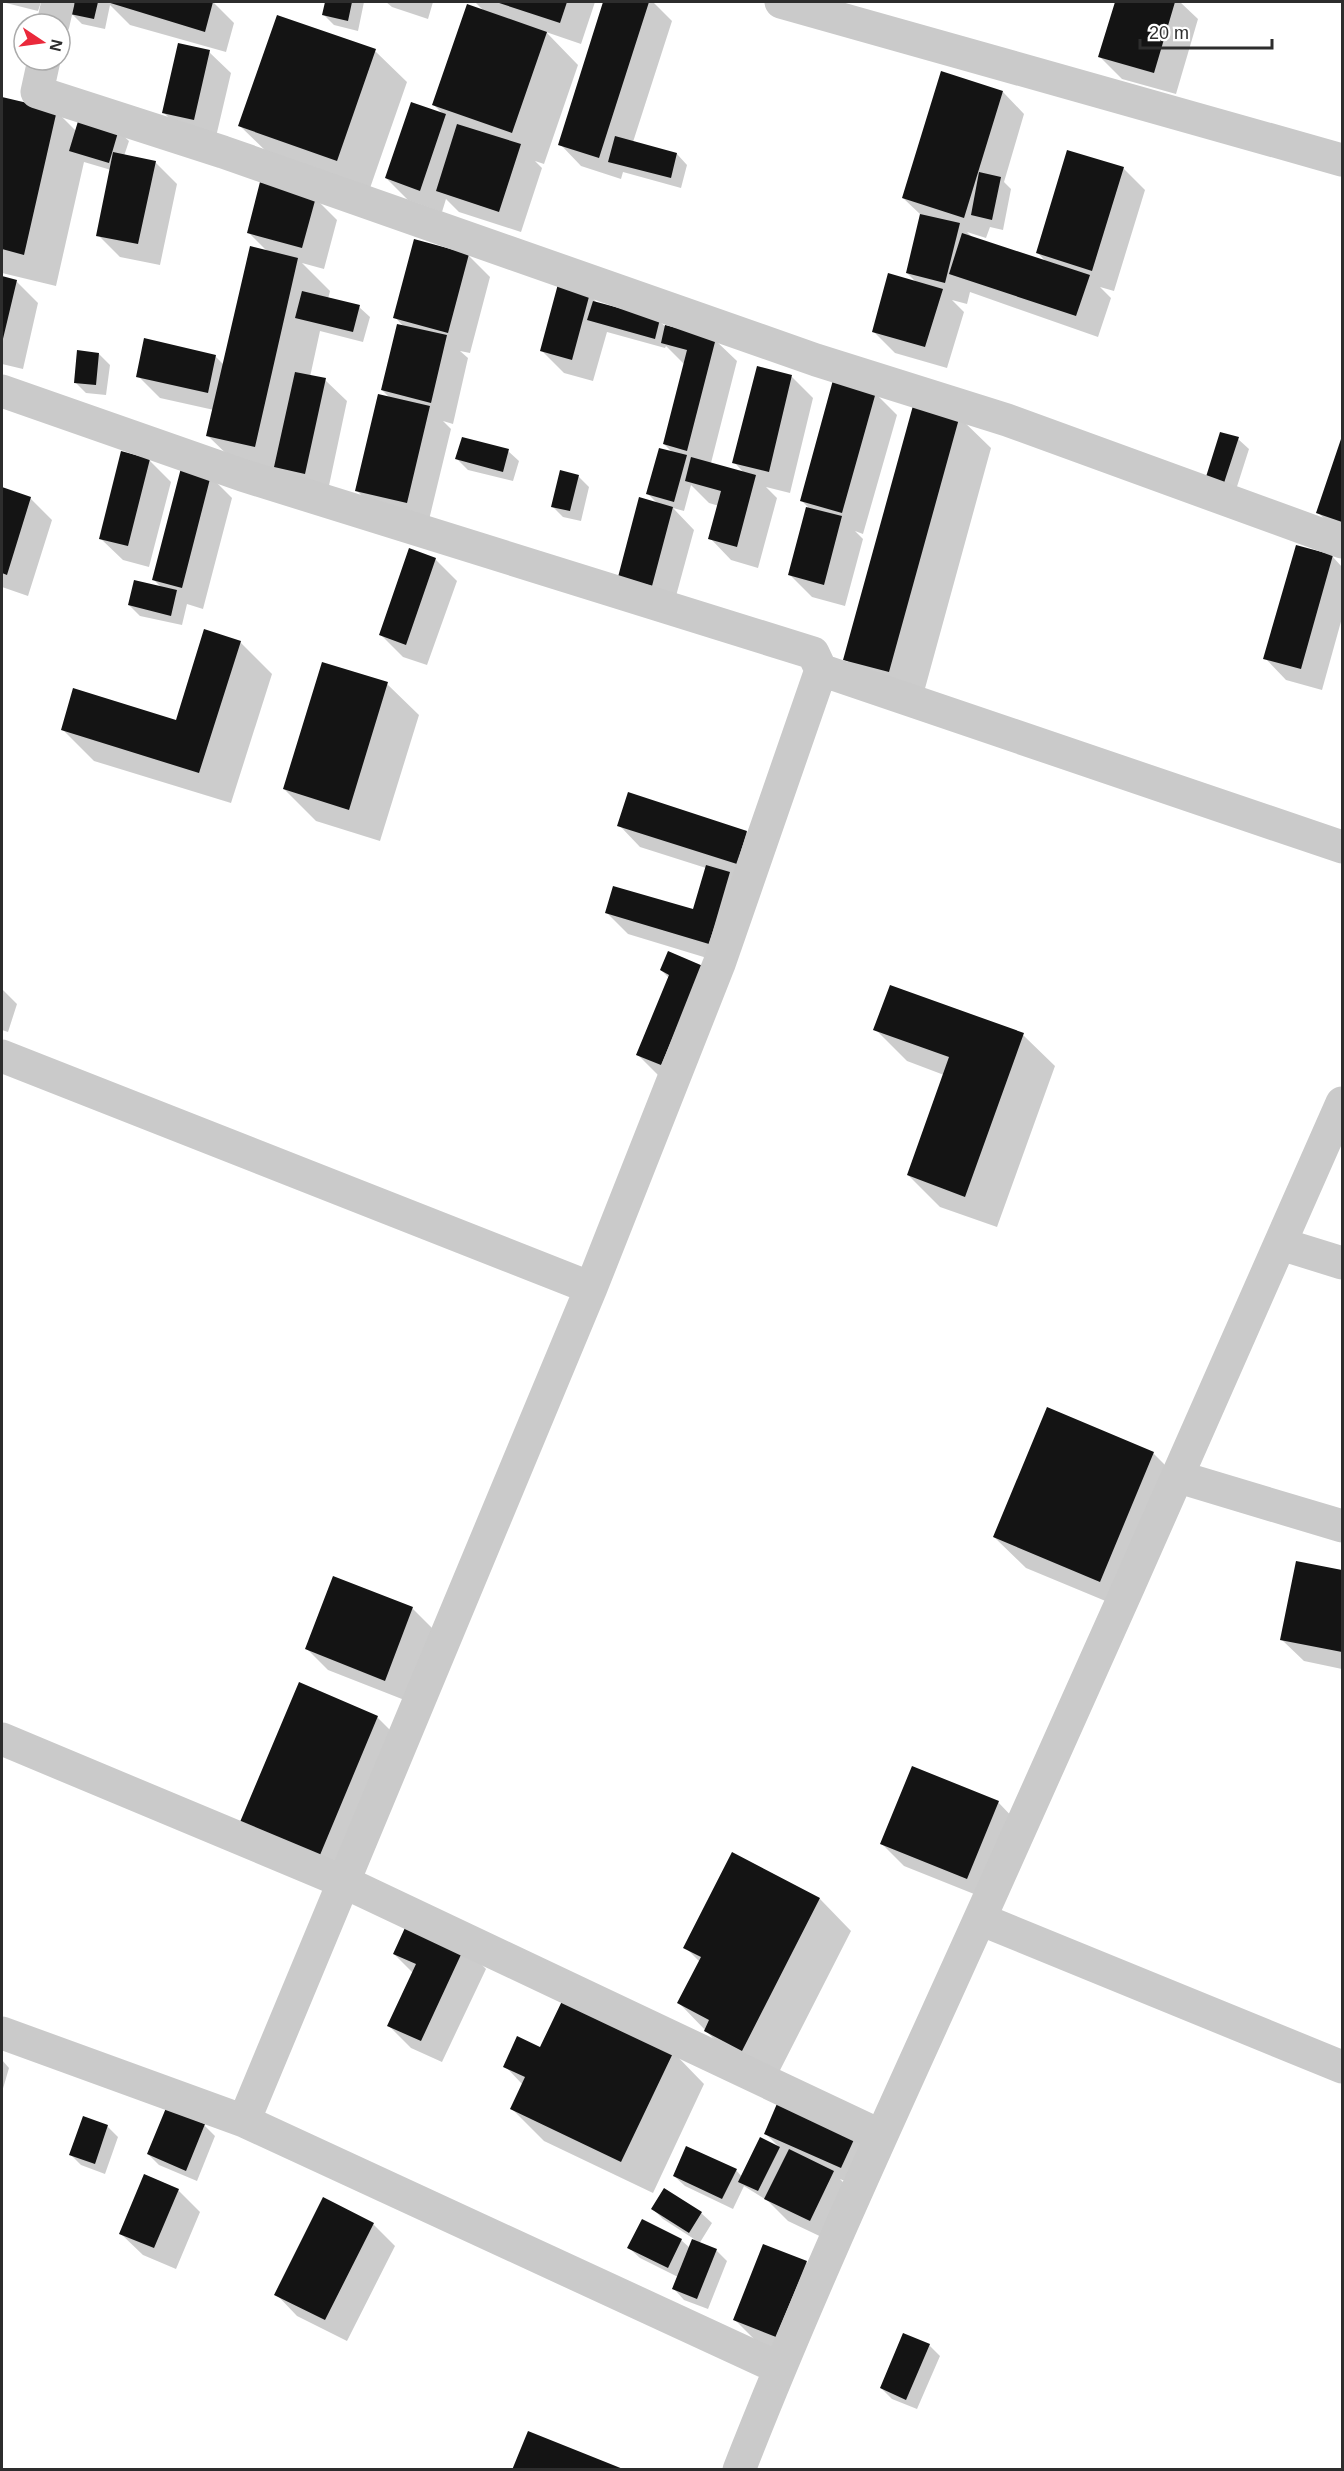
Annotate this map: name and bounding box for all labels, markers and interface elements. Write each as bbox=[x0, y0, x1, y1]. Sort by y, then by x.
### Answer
north arrow bbox=[12, 12, 72, 72]
scale bar bbox=[1140, 12, 1272, 50]
text: 20 m bbox=[1149, 23, 1189, 43]
text: N bbox=[47, 38, 66, 53]

